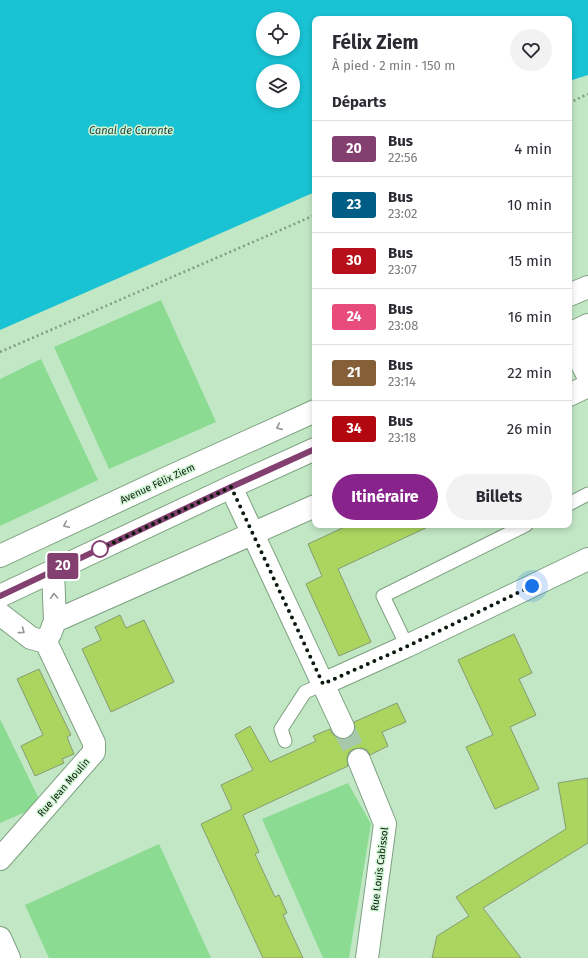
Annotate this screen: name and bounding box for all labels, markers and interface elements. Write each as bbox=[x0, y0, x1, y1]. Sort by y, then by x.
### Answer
map controls bbox=[256, 12, 300, 108]
button: locate bbox=[256, 12, 300, 56]
button: heart bbox=[510, 29, 552, 71]
text: Félix Ziem bbox=[332, 31, 419, 54]
text: À pied · 2 min · 150 m bbox=[332, 58, 455, 73]
button: layers bbox=[256, 64, 300, 108]
text: Départs bbox=[332, 93, 386, 111]
water label: Canal de Caronte bbox=[89, 124, 173, 137]
text: Bus bbox=[388, 132, 413, 150]
text: 20 bbox=[346, 140, 362, 157]
text: 4 min bbox=[514, 140, 552, 158]
text: 22:56 bbox=[388, 150, 417, 165]
text: Bus bbox=[388, 188, 413, 206]
text: 23 bbox=[347, 196, 361, 213]
text: 10 min bbox=[507, 196, 552, 214]
text: 23:02 bbox=[388, 206, 418, 221]
text: Bus bbox=[388, 244, 413, 262]
text: 30 bbox=[346, 252, 362, 269]
text: 15 min bbox=[508, 252, 552, 270]
text: 23:07 bbox=[388, 262, 417, 277]
text: Bus bbox=[388, 300, 413, 318]
text: 24 bbox=[347, 308, 361, 325]
text: 16 min bbox=[508, 308, 552, 326]
text: 23:08 bbox=[388, 318, 418, 333]
text: Bus bbox=[388, 356, 413, 374]
text: 21 bbox=[347, 364, 361, 381]
text: 22 min bbox=[507, 364, 552, 382]
text: 23:14 bbox=[388, 374, 416, 389]
text: Bus bbox=[388, 412, 413, 430]
text: 34 bbox=[346, 420, 362, 437]
text: 26 min bbox=[507, 420, 552, 438]
one-way arrow bbox=[276, 422, 284, 430]
text: 23:18 bbox=[388, 430, 416, 445]
street label: Avenue Félix Ziem bbox=[118, 461, 197, 506]
button: Itinéraire bbox=[332, 474, 438, 520]
button: Billets bbox=[446, 474, 552, 520]
one-way arrow bbox=[63, 520, 71, 528]
unlabelled marker bbox=[91, 540, 109, 558]
line badge: 20 bbox=[45, 553, 81, 579]
text: 20 bbox=[55, 557, 71, 574]
your location bbox=[522, 576, 542, 596]
one-way arrow bbox=[50, 593, 59, 599]
one-way arrow bbox=[17, 626, 24, 633]
street label: Rue Jean Moulin bbox=[35, 756, 92, 819]
street label: Rue Louis Cabissol bbox=[369, 827, 391, 912]

